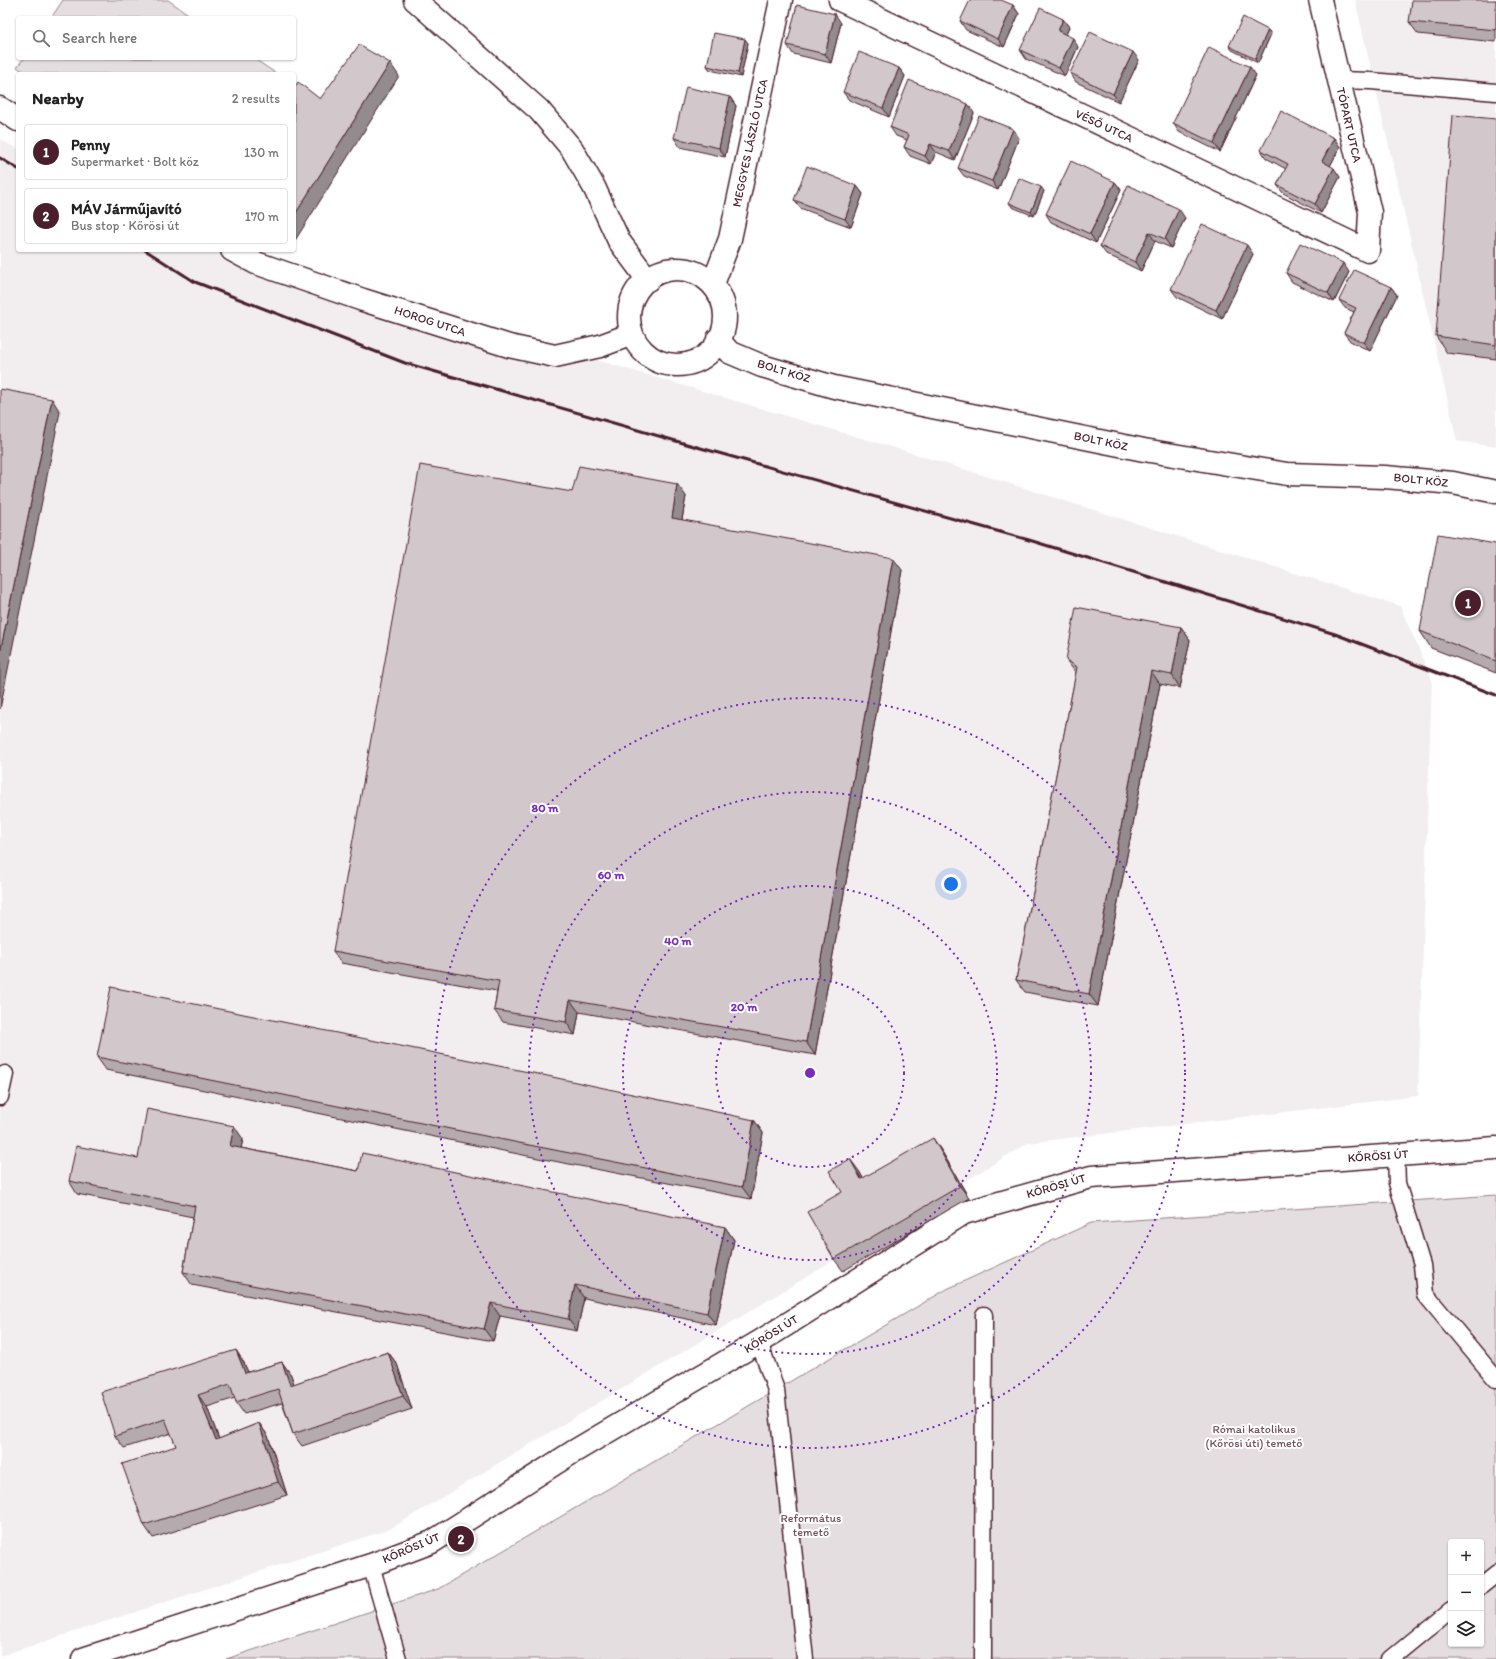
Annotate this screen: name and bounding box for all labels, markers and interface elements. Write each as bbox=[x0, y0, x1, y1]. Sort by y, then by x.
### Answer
search box bbox=[16, 16, 296, 60]
icon: search bbox=[30, 27, 52, 49]
text: Search here bbox=[62, 29, 137, 47]
street label: MEGGYES LÁSZLÓ UTCA bbox=[730, 77, 770, 208]
street label: TÓPART UTCA bbox=[1334, 86, 1365, 164]
text: Nearby bbox=[32, 88, 84, 108]
text: 2 results bbox=[232, 91, 280, 106]
street label: VÉSŐ UTCA bbox=[1073, 107, 1135, 146]
text: Penny bbox=[71, 136, 110, 154]
text: 1 bbox=[43, 145, 49, 160]
text: 130 m bbox=[244, 145, 279, 160]
text: Supermarket · Bolt köz bbox=[71, 154, 199, 169]
text: MÁV Járműjavító bbox=[71, 200, 182, 218]
text: 2 bbox=[43, 209, 49, 224]
text: 170 m bbox=[245, 209, 279, 224]
text: Bus stop · Kőrösi út bbox=[71, 218, 179, 233]
street label: HOROG UTCA bbox=[393, 303, 468, 339]
street label: BOLT KÖZ bbox=[756, 356, 812, 386]
street label: BOLT KÖZ bbox=[1073, 428, 1129, 454]
street label: BOLT KÖZ bbox=[1393, 470, 1449, 490]
pin: 1 bbox=[1455, 588, 1481, 618]
text: 80 m bbox=[532, 801, 559, 815]
text: 60 m bbox=[598, 868, 625, 882]
your location bbox=[941, 874, 961, 894]
text: 40 m bbox=[664, 934, 693, 948]
text: 20 m bbox=[731, 1000, 758, 1014]
centre of rings bbox=[803, 1066, 817, 1080]
street label: KŐRÖSI ÚT bbox=[1347, 1147, 1409, 1165]
street label: KŐRÖSI ÚT bbox=[1025, 1171, 1087, 1201]
street label: KŐRÖSI ÚT bbox=[741, 1312, 801, 1356]
park label: Római katolikus (Kőrösi úti) temető bbox=[1206, 1422, 1303, 1450]
park label: Református temető bbox=[781, 1511, 841, 1539]
pin: 2 bbox=[448, 1524, 474, 1554]
street label: KŐRÖSI ÚT bbox=[380, 1530, 442, 1566]
map controls bbox=[1448, 1539, 1484, 1647]
button: + bbox=[1448, 1539, 1484, 1575]
button: − bbox=[1448, 1575, 1484, 1611]
button: layers bbox=[1448, 1611, 1484, 1647]

